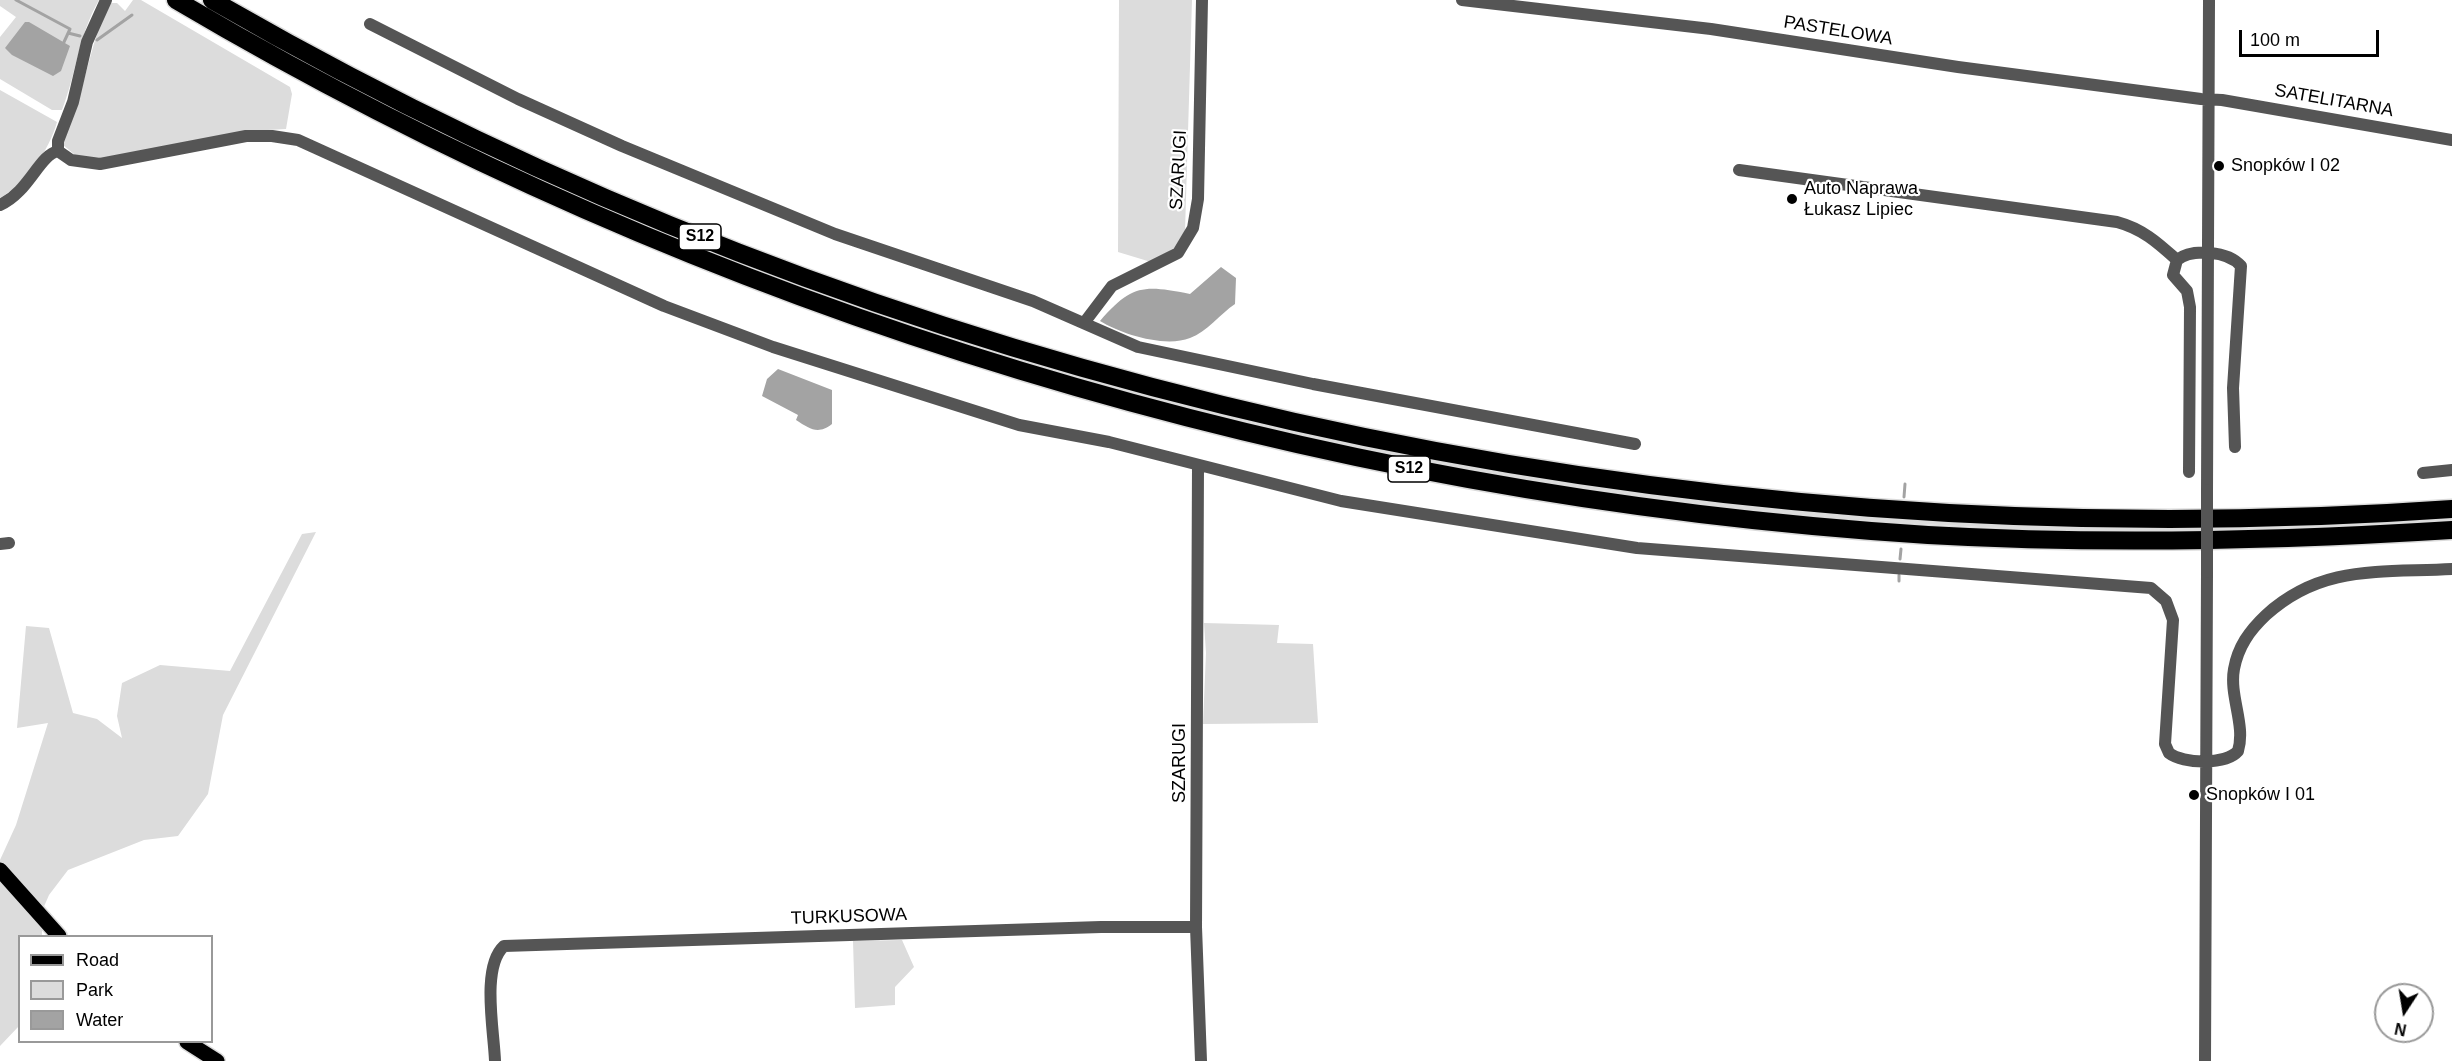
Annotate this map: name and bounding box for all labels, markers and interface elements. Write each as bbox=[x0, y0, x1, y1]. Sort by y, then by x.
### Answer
street label: PASTELOWA bbox=[1782, 12, 1894, 50]
scale bar bbox=[2242, 18, 2382, 56]
text: 100 m bbox=[2250, 30, 2300, 50]
street label: SATELITARNA bbox=[2273, 80, 2395, 122]
street label: SZARUGI bbox=[1166, 129, 1192, 211]
place label: Snopków I 02 bbox=[2231, 155, 2340, 177]
marker: Snopków I 02 bbox=[2212, 159, 2226, 173]
place label: Auto Naprawa Łukasz Lipiec bbox=[1804, 178, 1918, 220]
marker: Auto Naprawa Łukasz Lipiec bbox=[1785, 192, 1799, 206]
road number: S12 bbox=[679, 224, 721, 250]
road number: S12 bbox=[1388, 456, 1430, 482]
street label: SZARUGI bbox=[1169, 723, 1191, 803]
place label: Snopków I 01 bbox=[2206, 784, 2315, 806]
marker: Snopków I 01 bbox=[2187, 788, 2201, 802]
street label: TURKUSOWA bbox=[790, 904, 908, 930]
legend bbox=[18, 935, 213, 1043]
text: Road bbox=[76, 950, 119, 970]
text: Park bbox=[76, 980, 113, 1000]
north arrow bbox=[2374, 983, 2434, 1043]
text: Water bbox=[76, 1010, 123, 1030]
text: N bbox=[2393, 1020, 2408, 1039]

